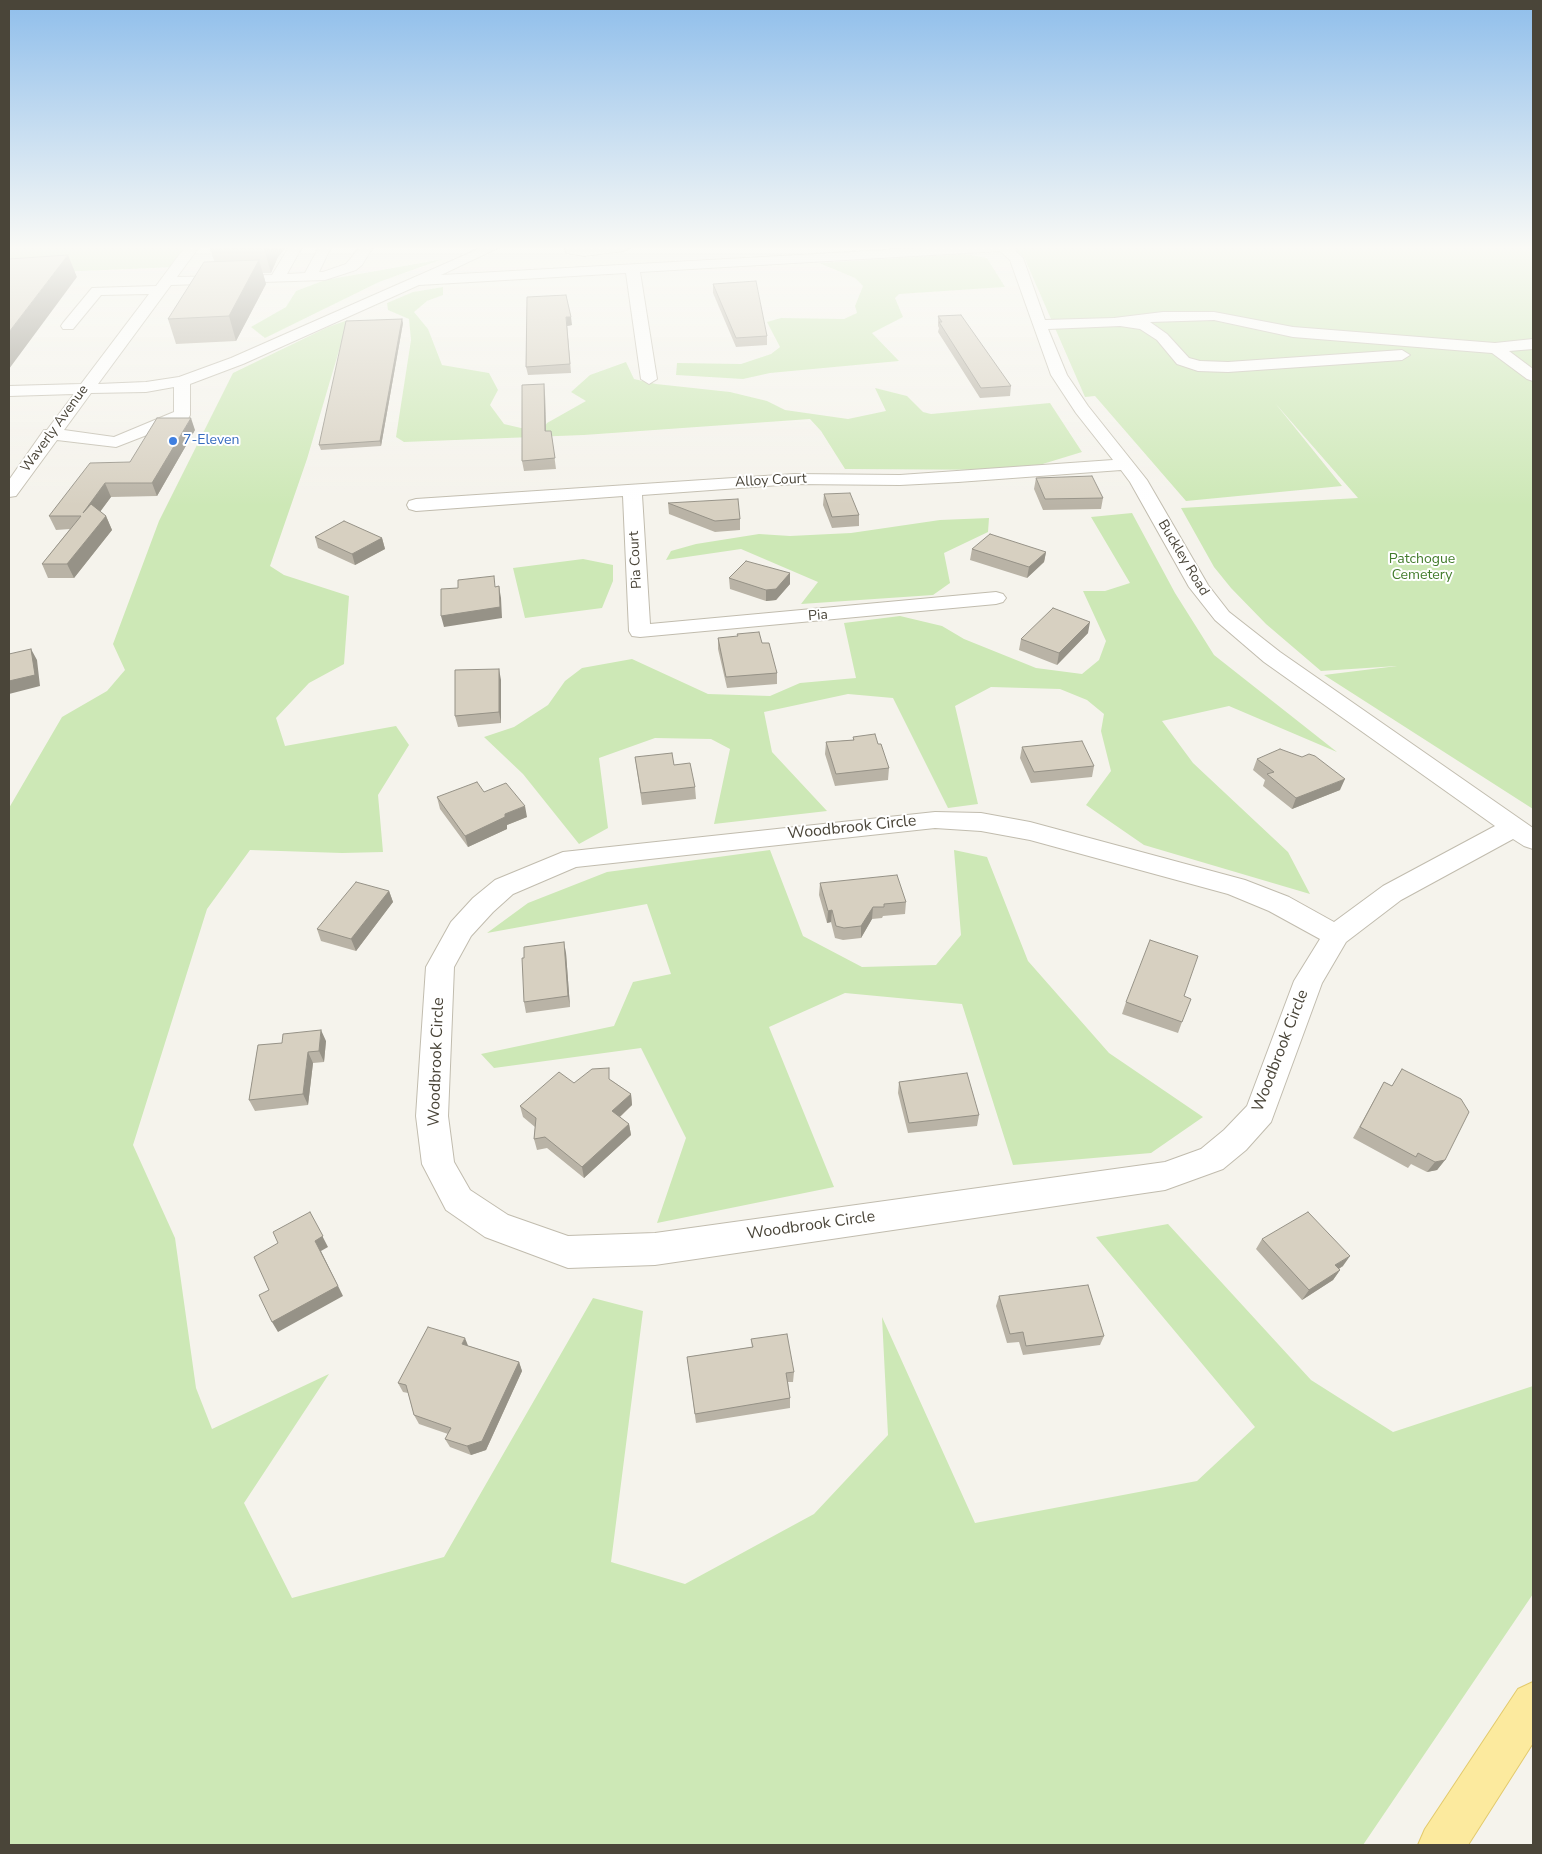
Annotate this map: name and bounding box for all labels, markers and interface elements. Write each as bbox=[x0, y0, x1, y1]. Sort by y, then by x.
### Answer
street label: Waverly Avenue bbox=[18, 382, 92, 476]
place label: 7-Eleven bbox=[183, 433, 239, 449]
marker: 7-Eleven bbox=[167, 435, 179, 447]
street label: Alloy Court bbox=[735, 471, 807, 491]
street label: Buckley Road bbox=[1154, 517, 1212, 599]
street label: Pia Court bbox=[626, 531, 646, 589]
park label: Patchogue Cemetery bbox=[1389, 552, 1455, 584]
street label: Pia bbox=[808, 607, 828, 625]
street label: Woodbrook Circle bbox=[787, 812, 917, 844]
street label: Woodbrook Circle bbox=[1249, 987, 1313, 1115]
street label: Woodbrook Circle bbox=[425, 997, 449, 1127]
street label: Woodbrook Circle bbox=[746, 1207, 876, 1245]

